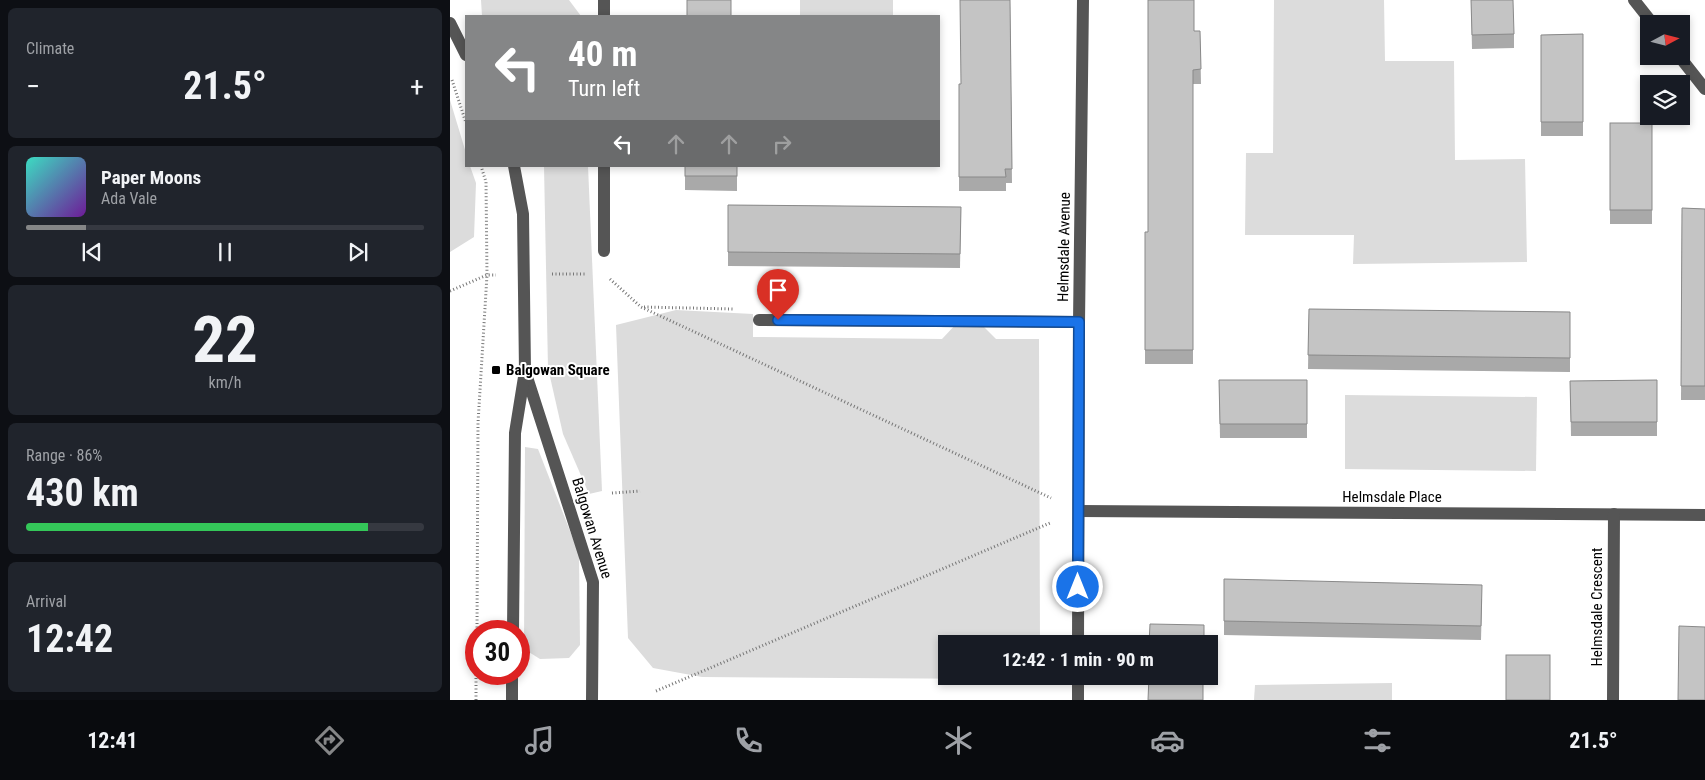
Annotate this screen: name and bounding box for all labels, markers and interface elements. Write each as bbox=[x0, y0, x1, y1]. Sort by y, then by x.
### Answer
north arrow bbox=[1640, 15, 1690, 65]
map controls bbox=[1640, 15, 1690, 125]
text: 40 m bbox=[568, 34, 637, 75]
icon: left bbox=[485, 35, 550, 100]
text: Climate bbox=[26, 39, 74, 58]
text: 21.5° bbox=[183, 64, 267, 108]
text: − bbox=[26, 70, 40, 103]
text: + bbox=[410, 70, 424, 103]
button: layers bbox=[1640, 75, 1690, 125]
text: Turn left bbox=[568, 76, 640, 101]
icon: left bbox=[609, 130, 637, 158]
icon: ahead bbox=[662, 130, 690, 158]
icon: ahead bbox=[715, 130, 743, 158]
icon: right bbox=[768, 130, 796, 158]
text: Paper Moons bbox=[101, 166, 201, 189]
text: Ada Vale bbox=[101, 189, 157, 208]
street label: Helmsdale Avenue bbox=[1054, 192, 1074, 302]
icon: previous bbox=[78, 238, 106, 266]
icon: pause bbox=[211, 238, 239, 266]
icon: next bbox=[344, 238, 372, 266]
pin bbox=[757, 269, 799, 320]
icon: arrive bbox=[764, 276, 792, 304]
text: 22 bbox=[192, 302, 258, 378]
place label: Balgowan Square bbox=[506, 361, 610, 379]
marker: Balgowan Square bbox=[490, 364, 502, 376]
text: km/h bbox=[209, 373, 241, 392]
text: Range · 86% bbox=[26, 446, 102, 465]
text: 430 km bbox=[26, 471, 139, 515]
street label: Balgowan Avenue bbox=[568, 475, 616, 581]
street label: Helmsdale Place bbox=[1342, 488, 1442, 506]
street label: Helmsdale Crescent bbox=[1588, 548, 1606, 666]
position arrow bbox=[1051, 560, 1103, 612]
text: Arrival bbox=[26, 592, 67, 611]
text: 12:42 bbox=[26, 617, 113, 661]
speed limit sign: 30 bbox=[465, 620, 530, 685]
text: 12:42 · 1 min · 90 m bbox=[1002, 648, 1154, 671]
icon: directions bbox=[312, 723, 347, 758]
icon: music bbox=[522, 723, 557, 758]
icon: phone bbox=[731, 723, 766, 758]
icon: climate bbox=[941, 723, 976, 758]
icon: car bbox=[1150, 723, 1185, 758]
icon: filters bbox=[1360, 723, 1395, 758]
text: 12:41 bbox=[87, 728, 138, 753]
text: 21.5° bbox=[1569, 728, 1618, 753]

